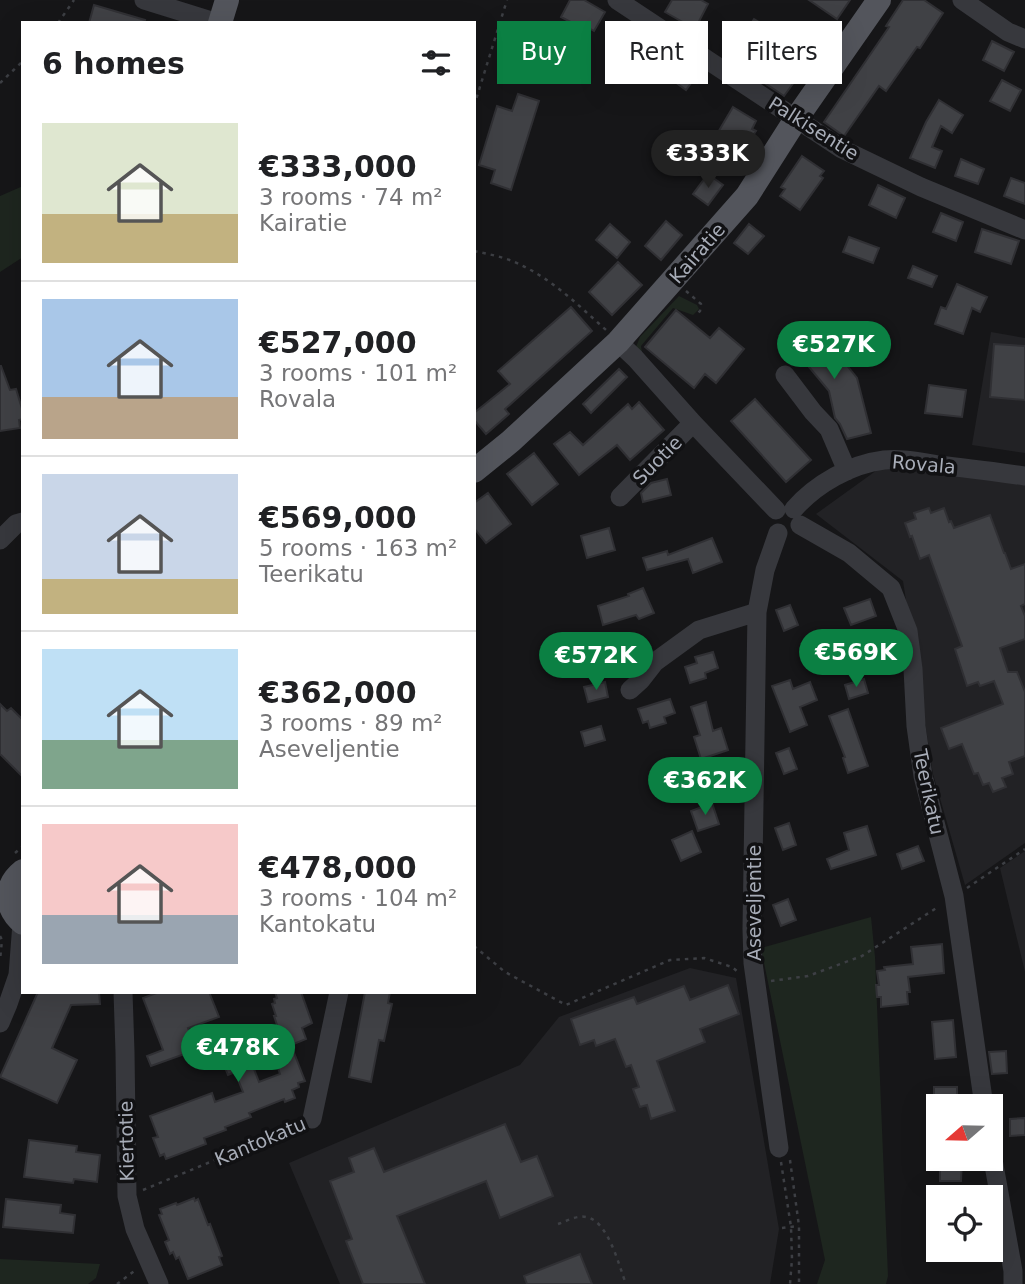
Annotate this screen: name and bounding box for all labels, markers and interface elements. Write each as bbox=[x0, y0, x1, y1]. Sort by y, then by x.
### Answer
chip: Buy bbox=[497, 21, 591, 84]
chip: Rent bbox=[605, 21, 708, 84]
chip: Filters bbox=[722, 21, 842, 84]
icon: filters bbox=[417, 44, 455, 82]
text: 6 homes bbox=[42, 46, 185, 81]
street label: Palkisentie bbox=[765, 92, 863, 164]
pin: €333K bbox=[659, 130, 757, 190]
text: €333K bbox=[667, 140, 749, 166]
text: €333,000 bbox=[259, 149, 417, 184]
icon: home bbox=[98, 151, 182, 235]
text: 3 rooms · 74 m² bbox=[259, 184, 443, 210]
text: Kairatie bbox=[259, 210, 347, 236]
street label: Kairatie bbox=[665, 218, 729, 288]
pin: €527K bbox=[785, 322, 883, 381]
text: €527,000 bbox=[259, 325, 417, 360]
icon: home bbox=[98, 327, 182, 411]
text: €527K bbox=[793, 331, 875, 357]
text: 3 rooms · 101 m² bbox=[259, 360, 457, 386]
text: Rovala bbox=[259, 386, 336, 412]
street label: Suotie bbox=[628, 431, 686, 489]
street label: Rovala bbox=[891, 450, 957, 478]
text: €569,000 bbox=[259, 500, 417, 535]
icon: home bbox=[98, 502, 182, 586]
text: 5 rooms · 163 m² bbox=[259, 535, 457, 561]
text: Teerikatu bbox=[259, 561, 364, 587]
pin: €569K bbox=[807, 630, 905, 689]
pin: €572K bbox=[547, 632, 645, 692]
text: €569K bbox=[815, 639, 897, 665]
text: €572K bbox=[555, 642, 637, 668]
text: €362,000 bbox=[259, 675, 417, 710]
icon: home bbox=[98, 677, 182, 761]
text: 3 rooms · 89 m² bbox=[259, 710, 443, 736]
text: Aseveljentie bbox=[259, 736, 400, 762]
street label: Teerikatu bbox=[909, 746, 949, 837]
pin: €362K bbox=[656, 758, 754, 817]
text: €362K bbox=[664, 767, 746, 793]
street label: Aseveljentie bbox=[743, 845, 765, 961]
text: €478,000 bbox=[259, 850, 417, 885]
icon: home bbox=[98, 852, 182, 936]
text: 3 rooms · 104 m² bbox=[259, 885, 457, 911]
text: Kantokatu bbox=[259, 911, 376, 937]
pin: €478K bbox=[189, 1024, 287, 1084]
text: €478K bbox=[197, 1034, 279, 1060]
north arrow bbox=[926, 1094, 1003, 1171]
map controls bbox=[926, 1094, 1003, 1262]
street label: Kiertotie bbox=[114, 1100, 138, 1182]
street label: Kantokatu bbox=[211, 1112, 309, 1170]
button: locate bbox=[926, 1185, 1003, 1262]

